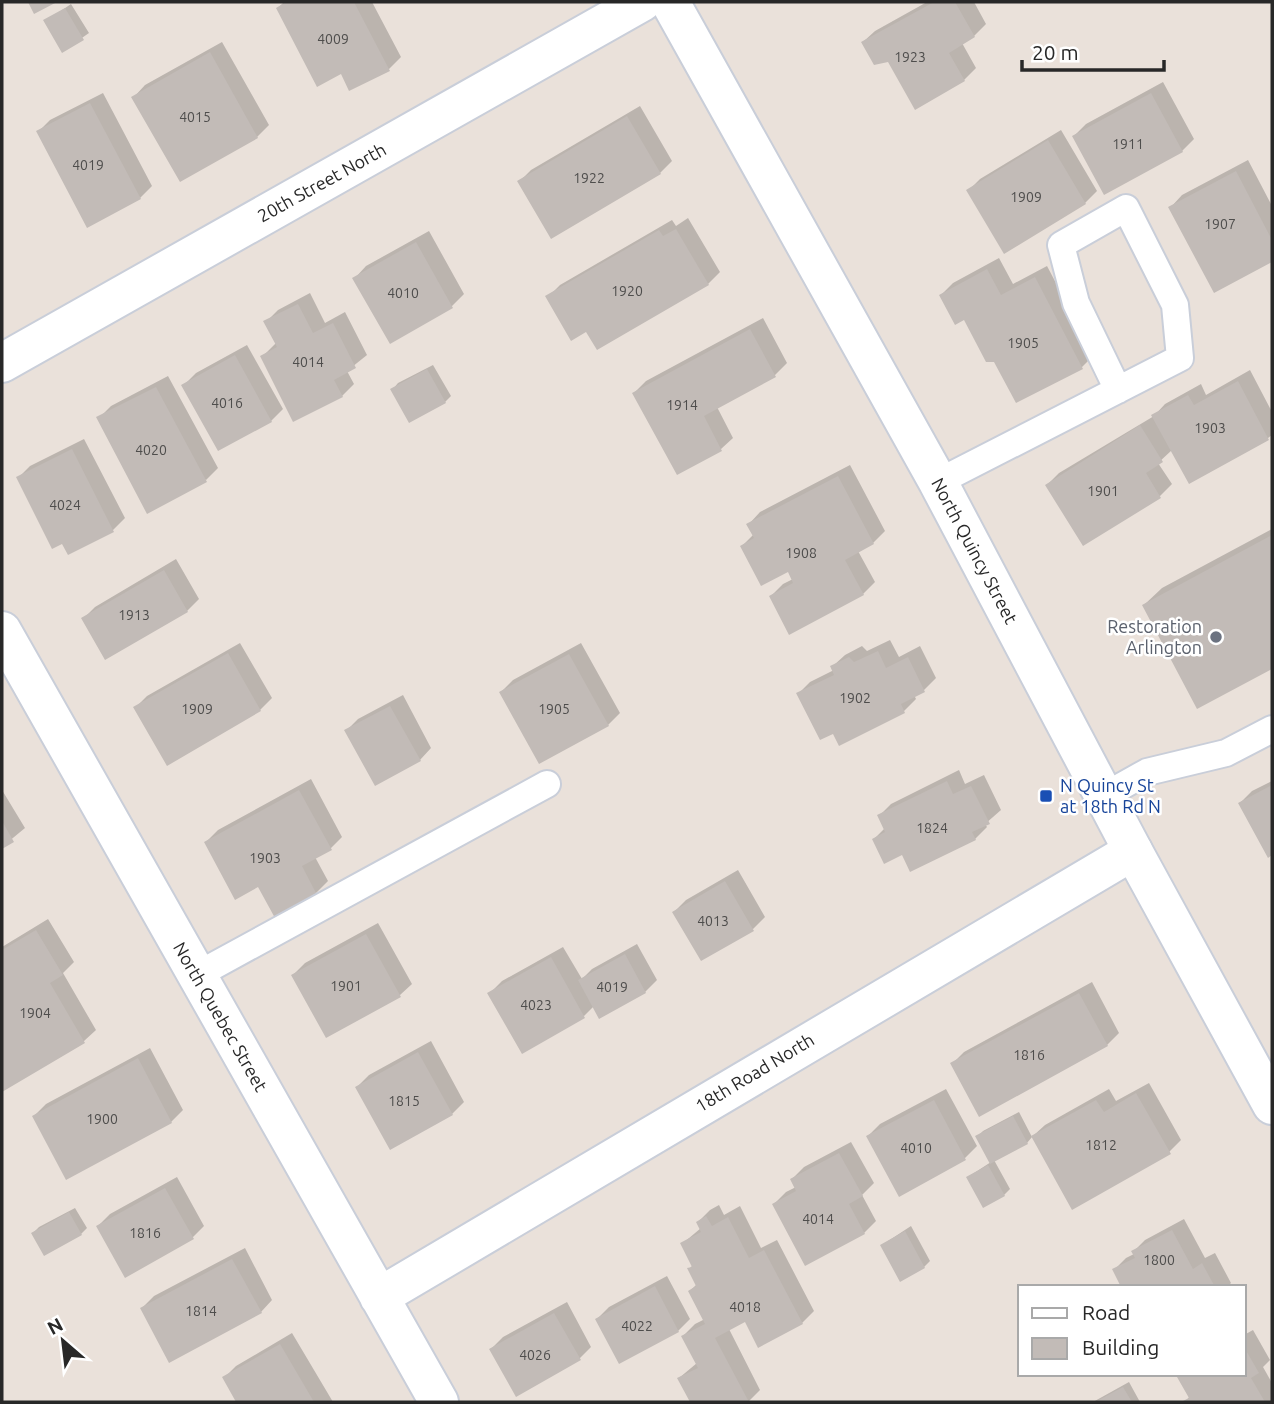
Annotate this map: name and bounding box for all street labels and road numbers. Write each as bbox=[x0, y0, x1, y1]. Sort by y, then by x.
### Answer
street label: 20th Street North bbox=[254, 139, 389, 226]
street label: North Quincy Street bbox=[927, 474, 1022, 627]
street label: North Quebec Street bbox=[169, 938, 272, 1095]
street label: 18th Road North bbox=[691, 1029, 817, 1115]

